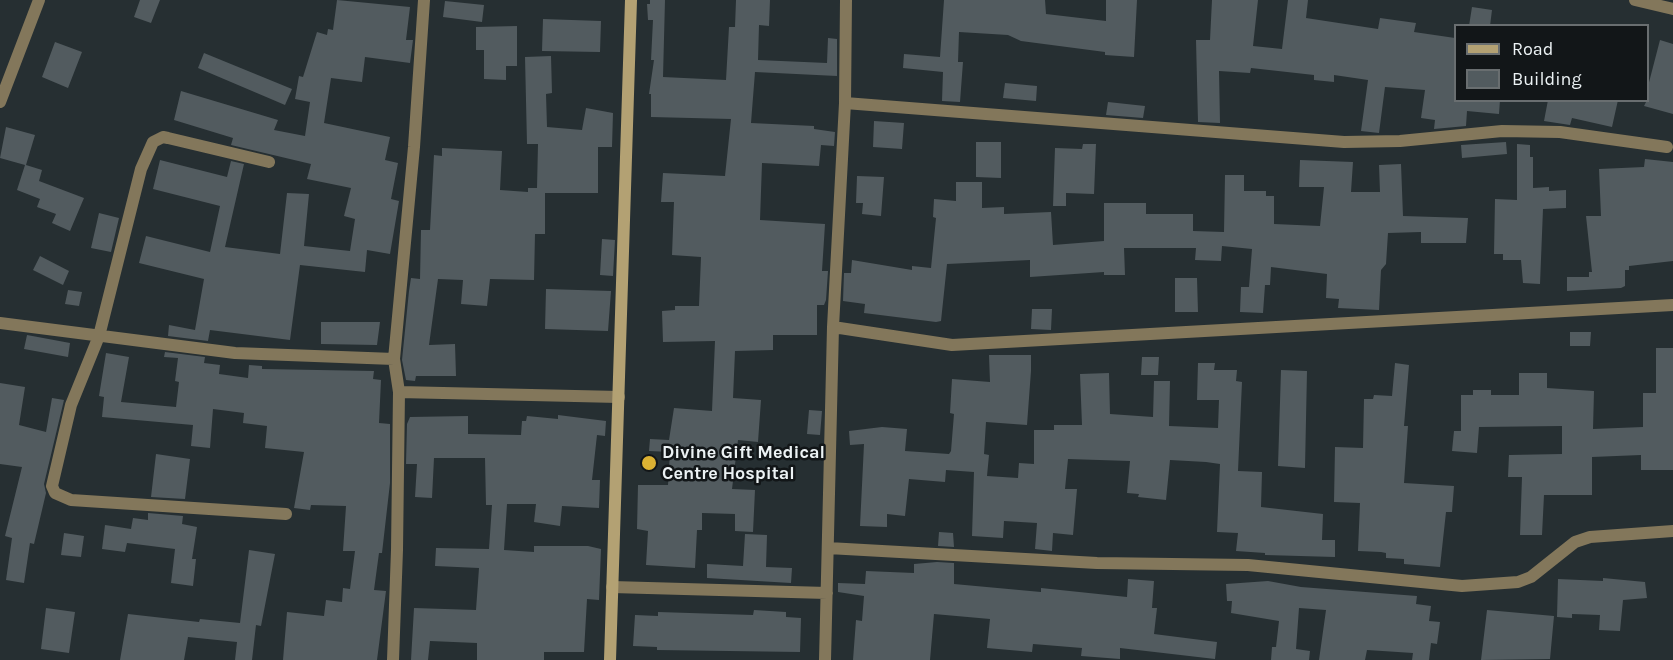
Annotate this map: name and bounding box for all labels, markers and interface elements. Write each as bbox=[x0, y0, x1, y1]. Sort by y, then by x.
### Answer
legend bbox=[1454, 24, 1649, 102]
text: Road bbox=[1512, 38, 1553, 60]
text: Building bbox=[1512, 68, 1582, 90]
place label: Divine Gift Medical Centre Hospital bbox=[662, 442, 825, 484]
marker: Divine Gift Medical Centre Hospital bbox=[640, 454, 658, 472]

